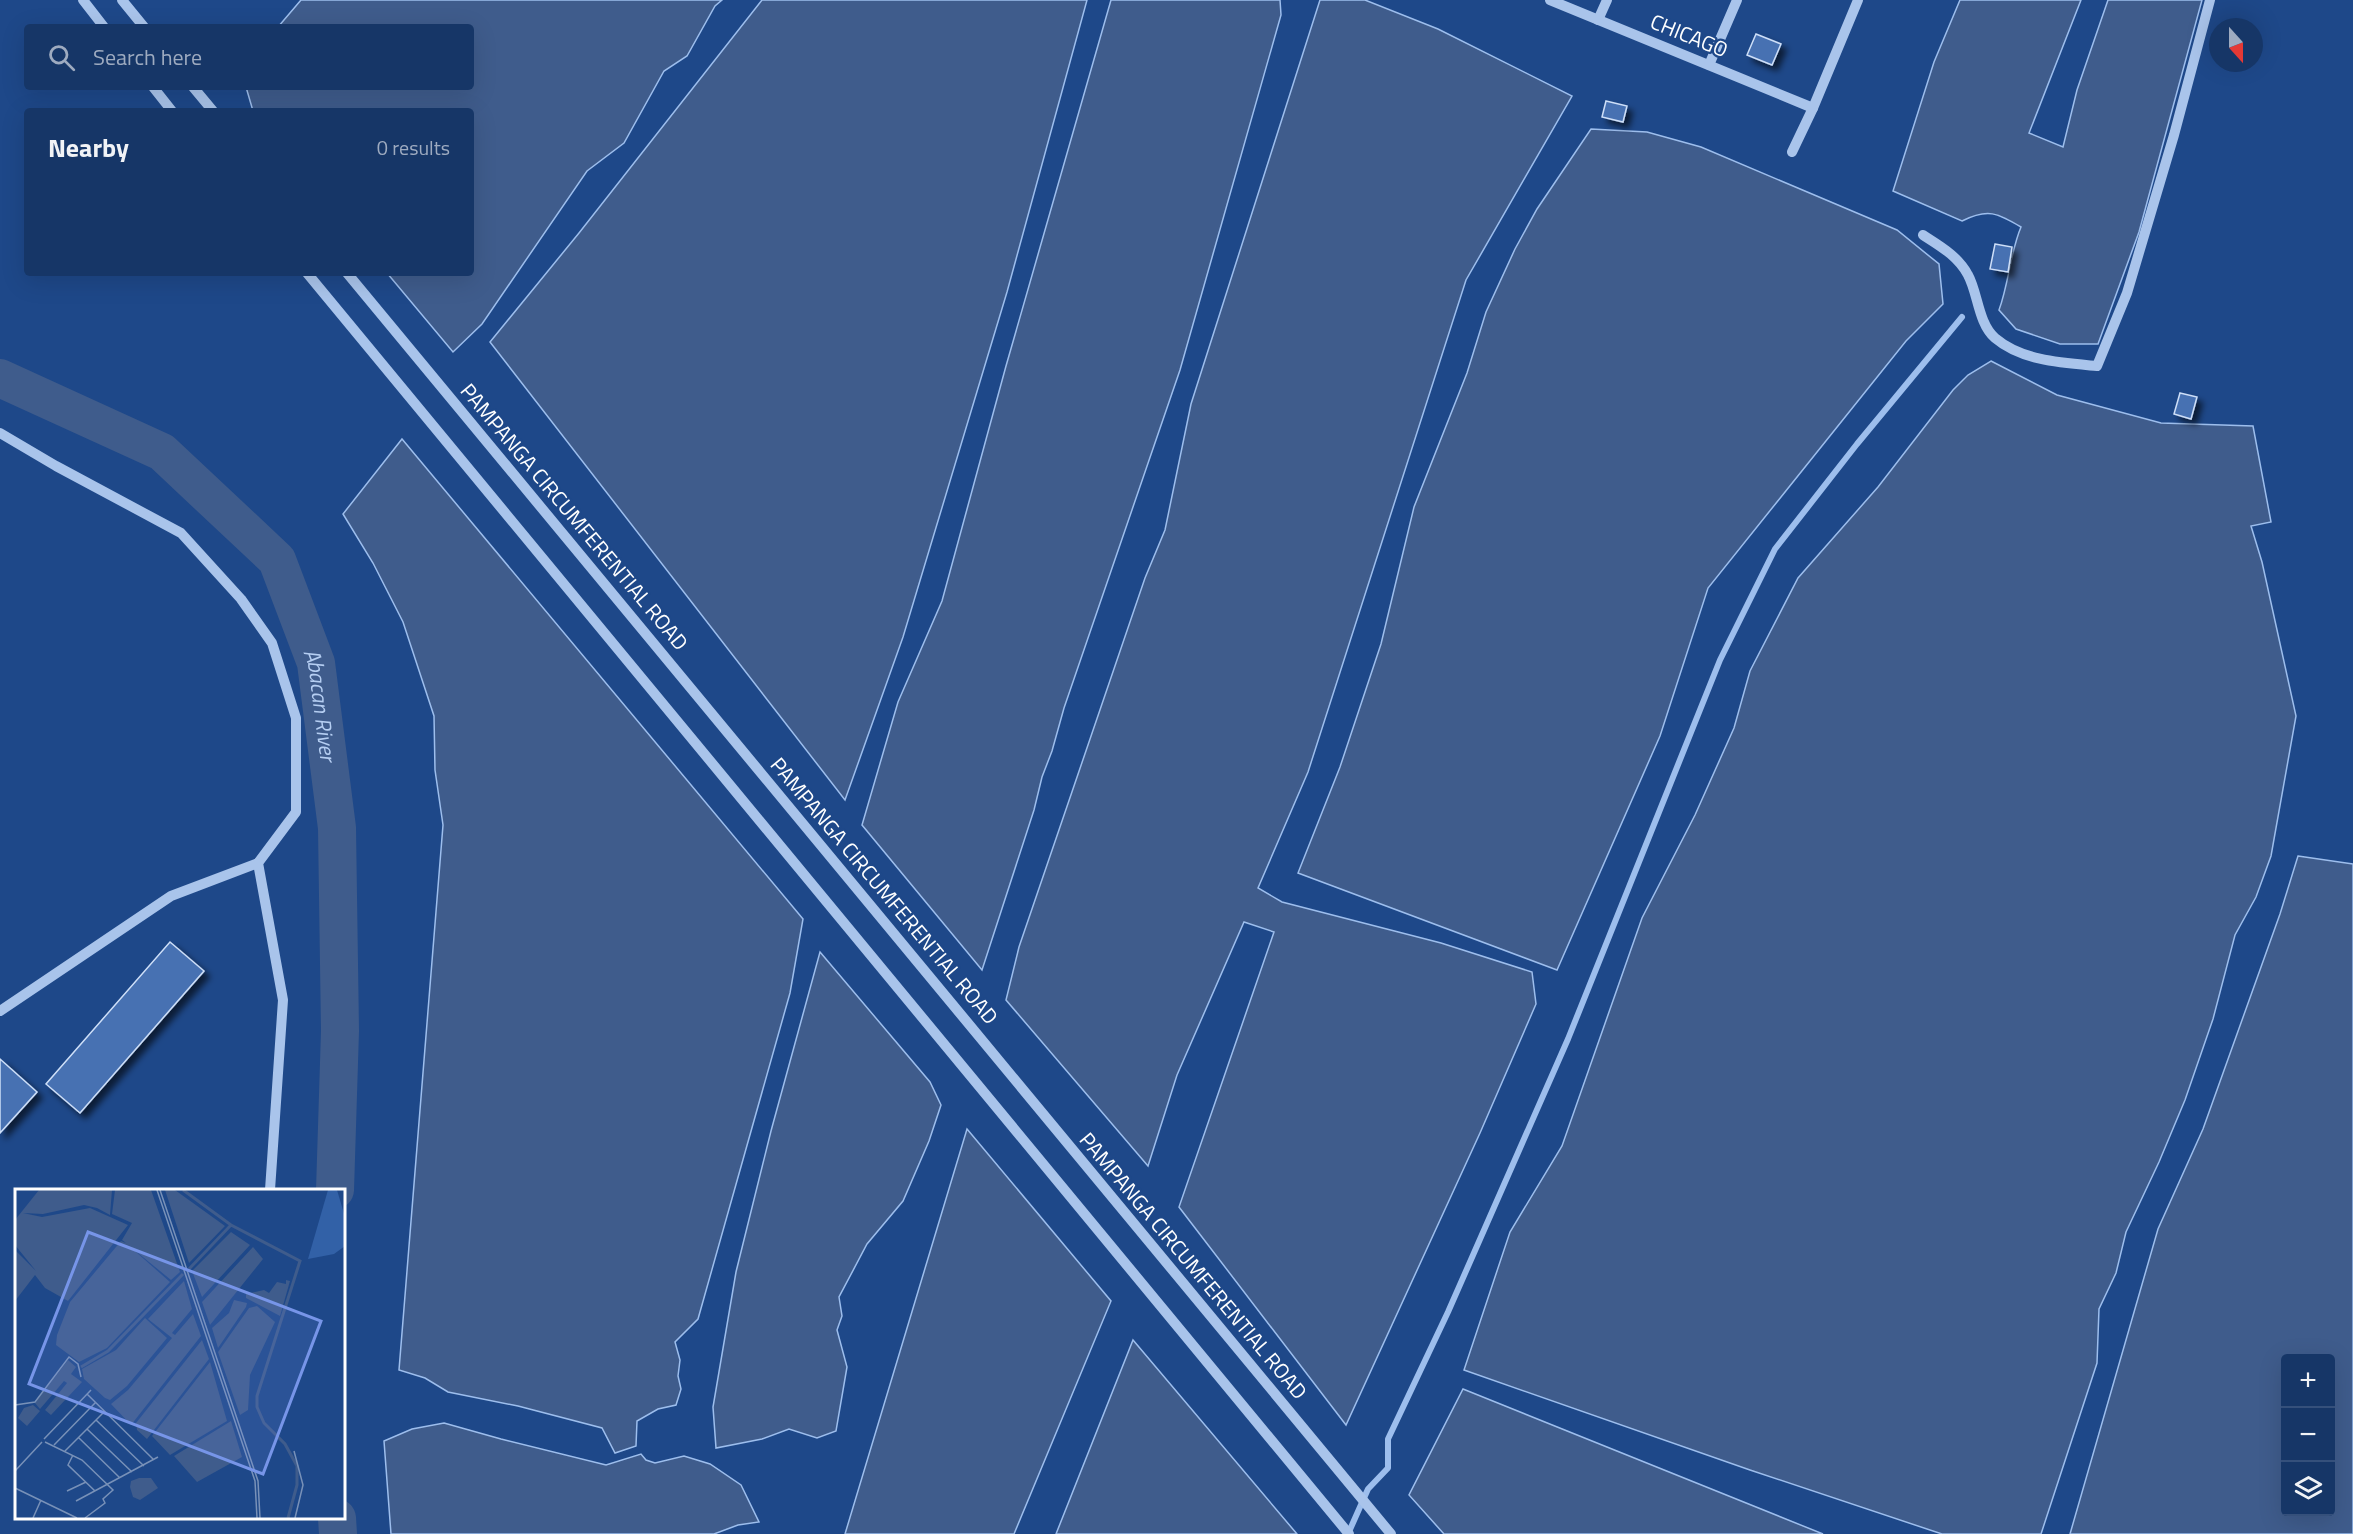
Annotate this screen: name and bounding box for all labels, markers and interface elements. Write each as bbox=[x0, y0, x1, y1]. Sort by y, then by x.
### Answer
street label: CHICAGO bbox=[1646, 5, 1733, 65]
north arrow bbox=[2209, 18, 2263, 72]
search box bbox=[24, 24, 474, 90]
text: Search here bbox=[93, 40, 202, 74]
icon: search bbox=[45, 41, 78, 74]
text: Nearby bbox=[48, 128, 129, 167]
text: 0 results bbox=[377, 132, 450, 163]
street label: PAMPANGA CIRCUMFERENTIAL ROAD bbox=[453, 376, 696, 657]
water label: Abacan River bbox=[295, 643, 346, 766]
street label: PAMPANGA CIRCUMFERENTIAL ROAD bbox=[763, 750, 1006, 1031]
street label: PAMPANGA CIRCUMFERENTIAL ROAD bbox=[1072, 1125, 1315, 1406]
inset map bbox=[15, 1189, 345, 1519]
map controls bbox=[2281, 1354, 2335, 1516]
button: + bbox=[2281, 1354, 2335, 1408]
button: − bbox=[2281, 1408, 2335, 1462]
button: layers bbox=[2281, 1462, 2335, 1516]

